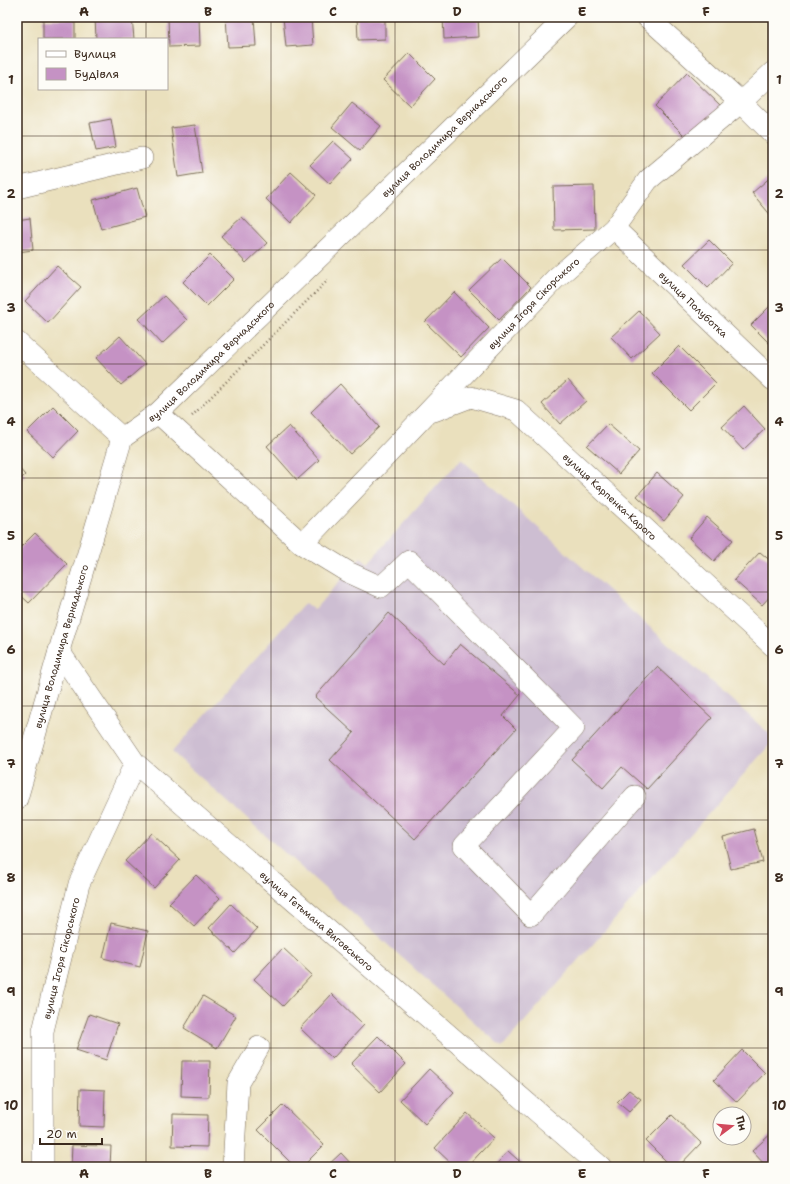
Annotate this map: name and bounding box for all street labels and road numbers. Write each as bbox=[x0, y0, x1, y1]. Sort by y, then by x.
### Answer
street label: вулиця Володимира Вернадського bbox=[378, 72, 510, 200]
street label: вулиця Ігоря Сікорського bbox=[485, 254, 582, 352]
street label: вулиця Полуботка bbox=[656, 268, 731, 340]
street label: вулиця Володимира Вернадського bbox=[145, 298, 277, 425]
street label: вулиця Карпенка-Карого bbox=[560, 450, 660, 543]
street label: вулиця Володимира Вернадського bbox=[31, 563, 91, 730]
street label: вулиця Гетьмана Виговського bbox=[257, 868, 376, 973]
street label: вулиця Ігоря Сікорського bbox=[40, 896, 82, 1020]

